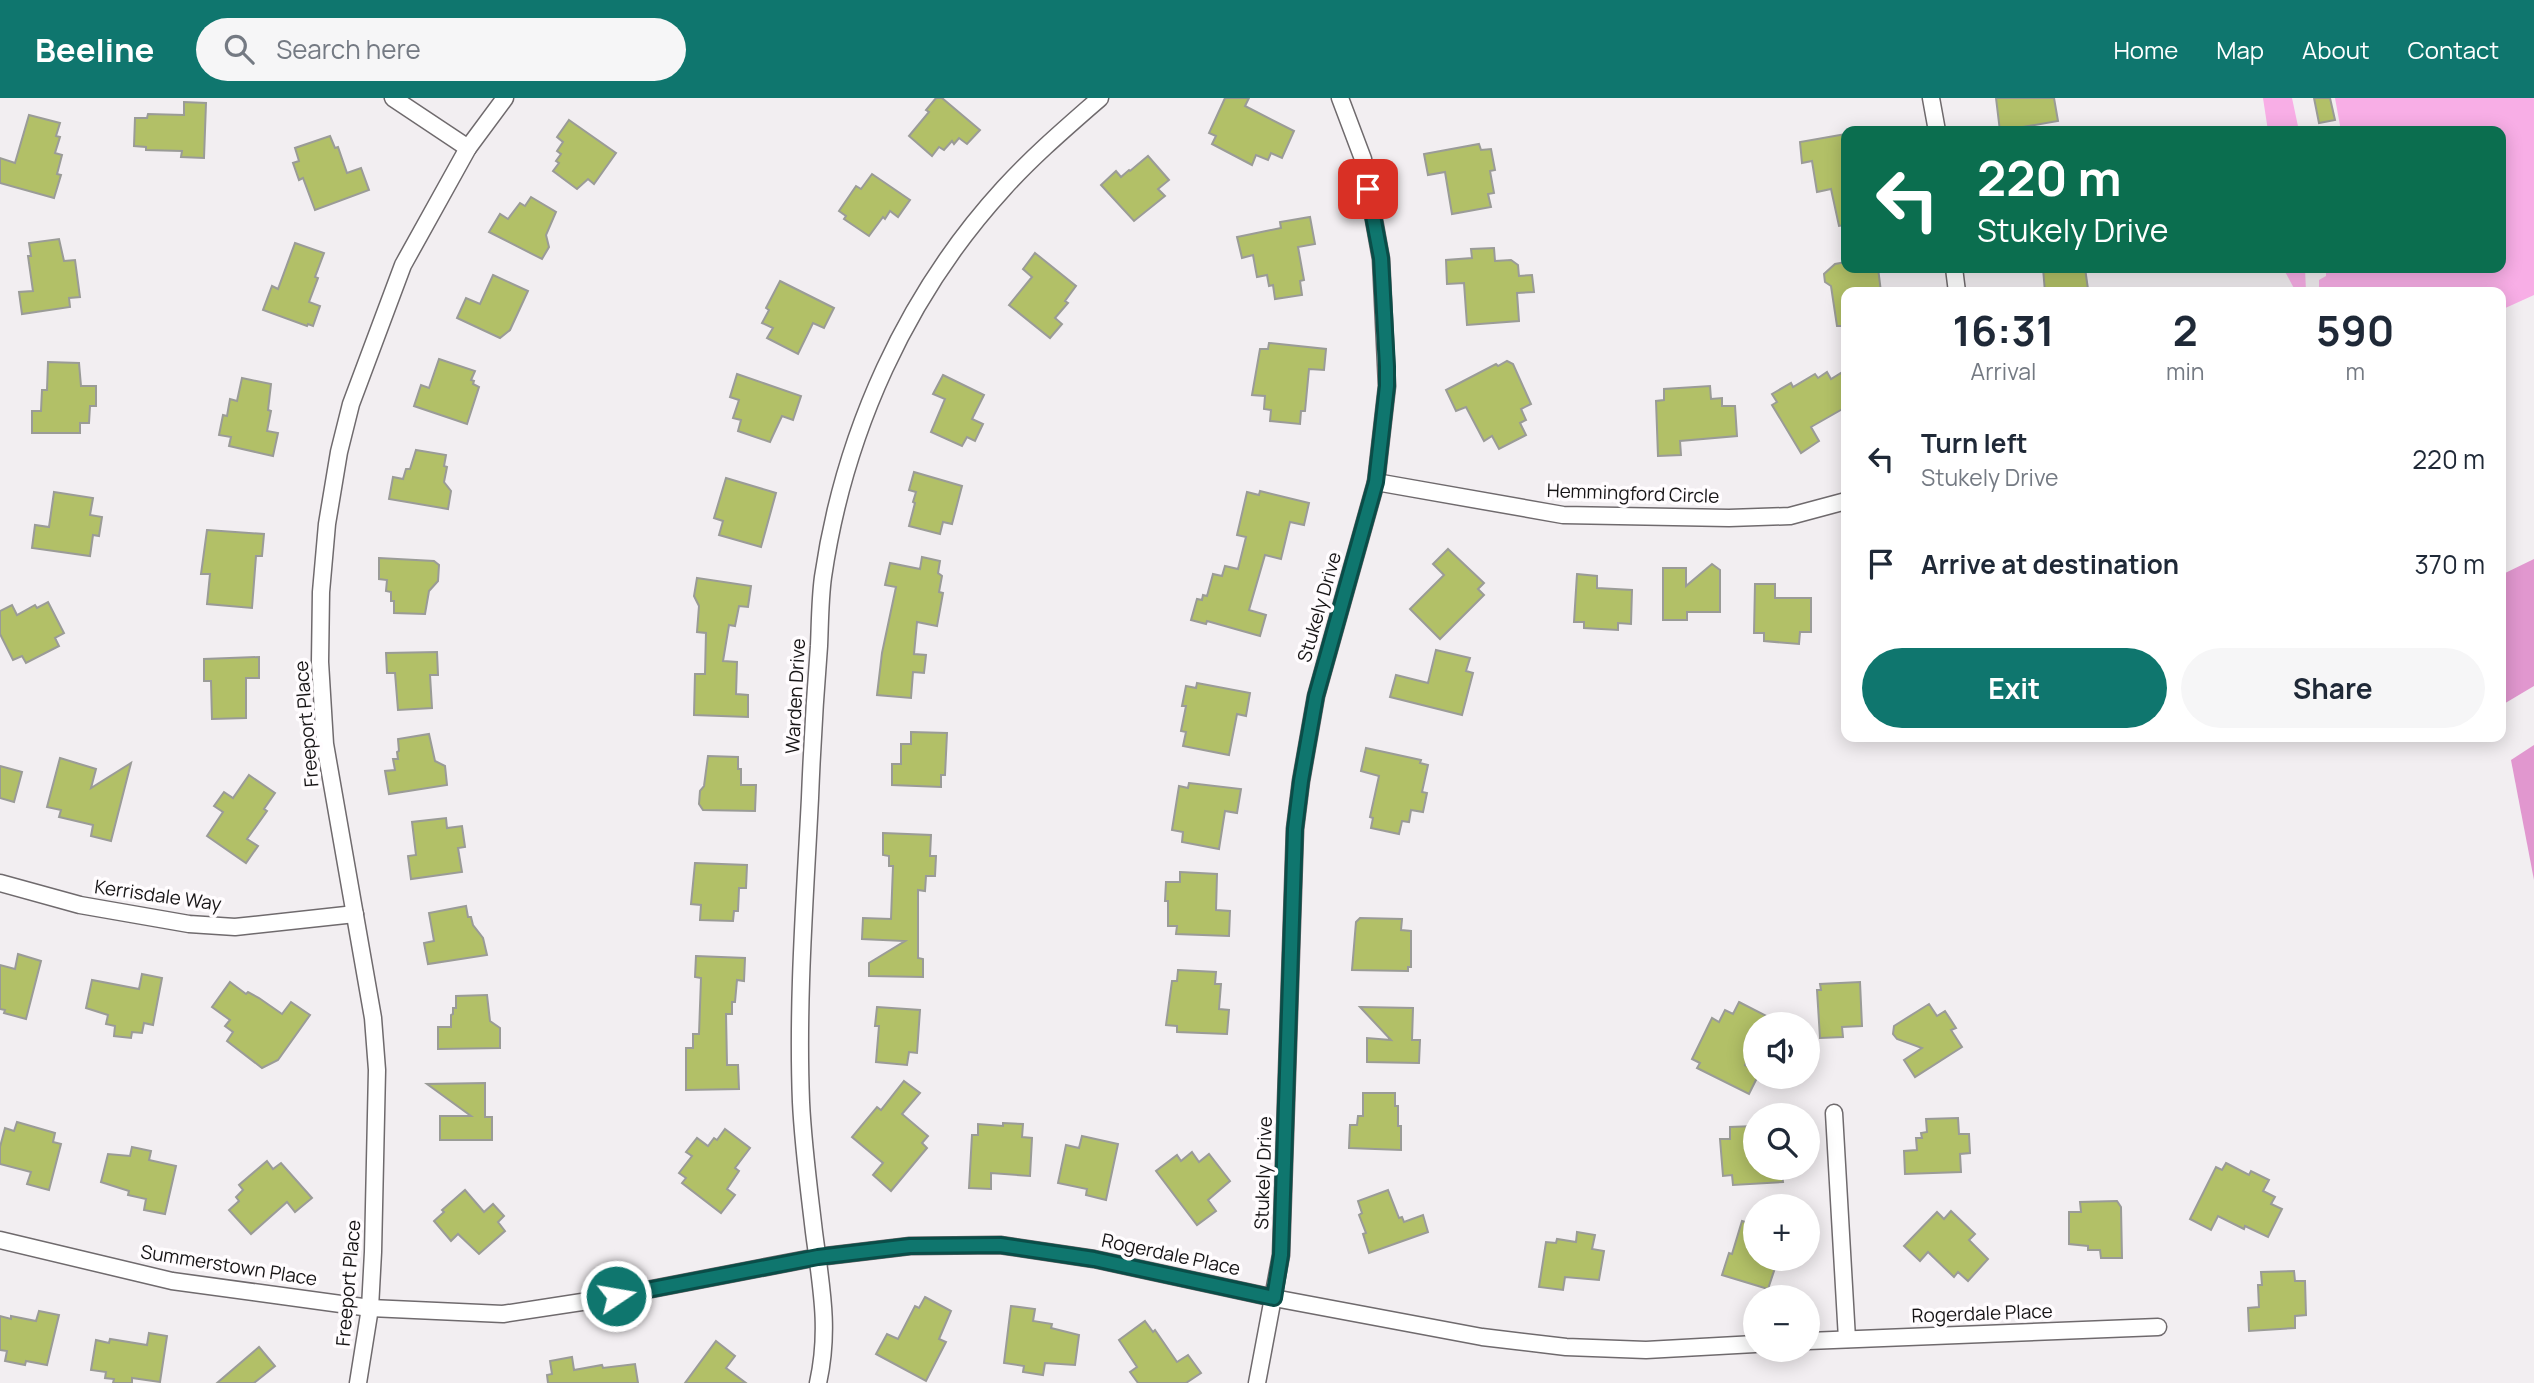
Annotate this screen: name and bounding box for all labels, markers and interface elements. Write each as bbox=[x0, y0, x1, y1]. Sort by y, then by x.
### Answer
search box bbox=[196, 18, 686, 81]
text: Beeline bbox=[35, 27, 154, 72]
icon: search bbox=[220, 30, 258, 68]
text: Search here bbox=[276, 31, 421, 67]
text: Home bbox=[2113, 33, 2178, 66]
text: Map bbox=[2216, 33, 2264, 66]
text: About bbox=[2302, 33, 2370, 66]
text: Contact bbox=[2408, 33, 2499, 66]
text: 220 m bbox=[1977, 144, 2121, 211]
icon: left bbox=[1862, 154, 1953, 245]
pin bbox=[1338, 159, 1398, 219]
icon: arrive bbox=[1349, 170, 1387, 208]
text: Stukely Drive bbox=[1977, 208, 2168, 252]
text: 16:31 bbox=[1953, 301, 2054, 359]
text: 2 bbox=[2173, 301, 2198, 359]
text: 590 bbox=[2316, 301, 2394, 359]
text: Arrival bbox=[1971, 355, 2036, 387]
text: min bbox=[2166, 355, 2204, 387]
text: m bbox=[2345, 355, 2365, 387]
text: Turn left bbox=[1921, 425, 2028, 461]
icon: left bbox=[1862, 440, 1900, 478]
text: 220 m bbox=[2412, 441, 2485, 477]
text: Stukely Drive bbox=[1921, 461, 2059, 493]
street label: Hemmingford Circle bbox=[1546, 477, 1720, 509]
icon: arrive bbox=[1862, 545, 1900, 583]
text: Arrive at destination bbox=[1921, 546, 2179, 582]
text: 370 m bbox=[2414, 546, 2485, 582]
street label: Stukely Drive bbox=[1291, 549, 1347, 665]
street label: Warden Drive bbox=[779, 638, 811, 754]
button: Exit bbox=[1862, 648, 2167, 728]
button: Share bbox=[2181, 648, 2485, 728]
street label: Freeport Place bbox=[288, 660, 324, 788]
street label: Kerrisdale Way bbox=[93, 873, 223, 917]
map controls bbox=[1743, 1012, 1820, 1362]
button: sound bbox=[1743, 1012, 1820, 1089]
button: search bbox=[1743, 1103, 1820, 1180]
street label: Stukely Drive bbox=[1248, 1116, 1278, 1230]
button: + bbox=[1743, 1194, 1820, 1271]
street label: Freeport Place bbox=[330, 1219, 366, 1347]
street label: Rogerdale Place bbox=[1099, 1227, 1243, 1281]
street label: Summerstown Place bbox=[139, 1238, 319, 1292]
position arrow bbox=[579, 1259, 653, 1333]
button: − bbox=[1743, 1285, 1820, 1362]
street label: Rogerdale Place bbox=[1911, 1298, 2053, 1328]

